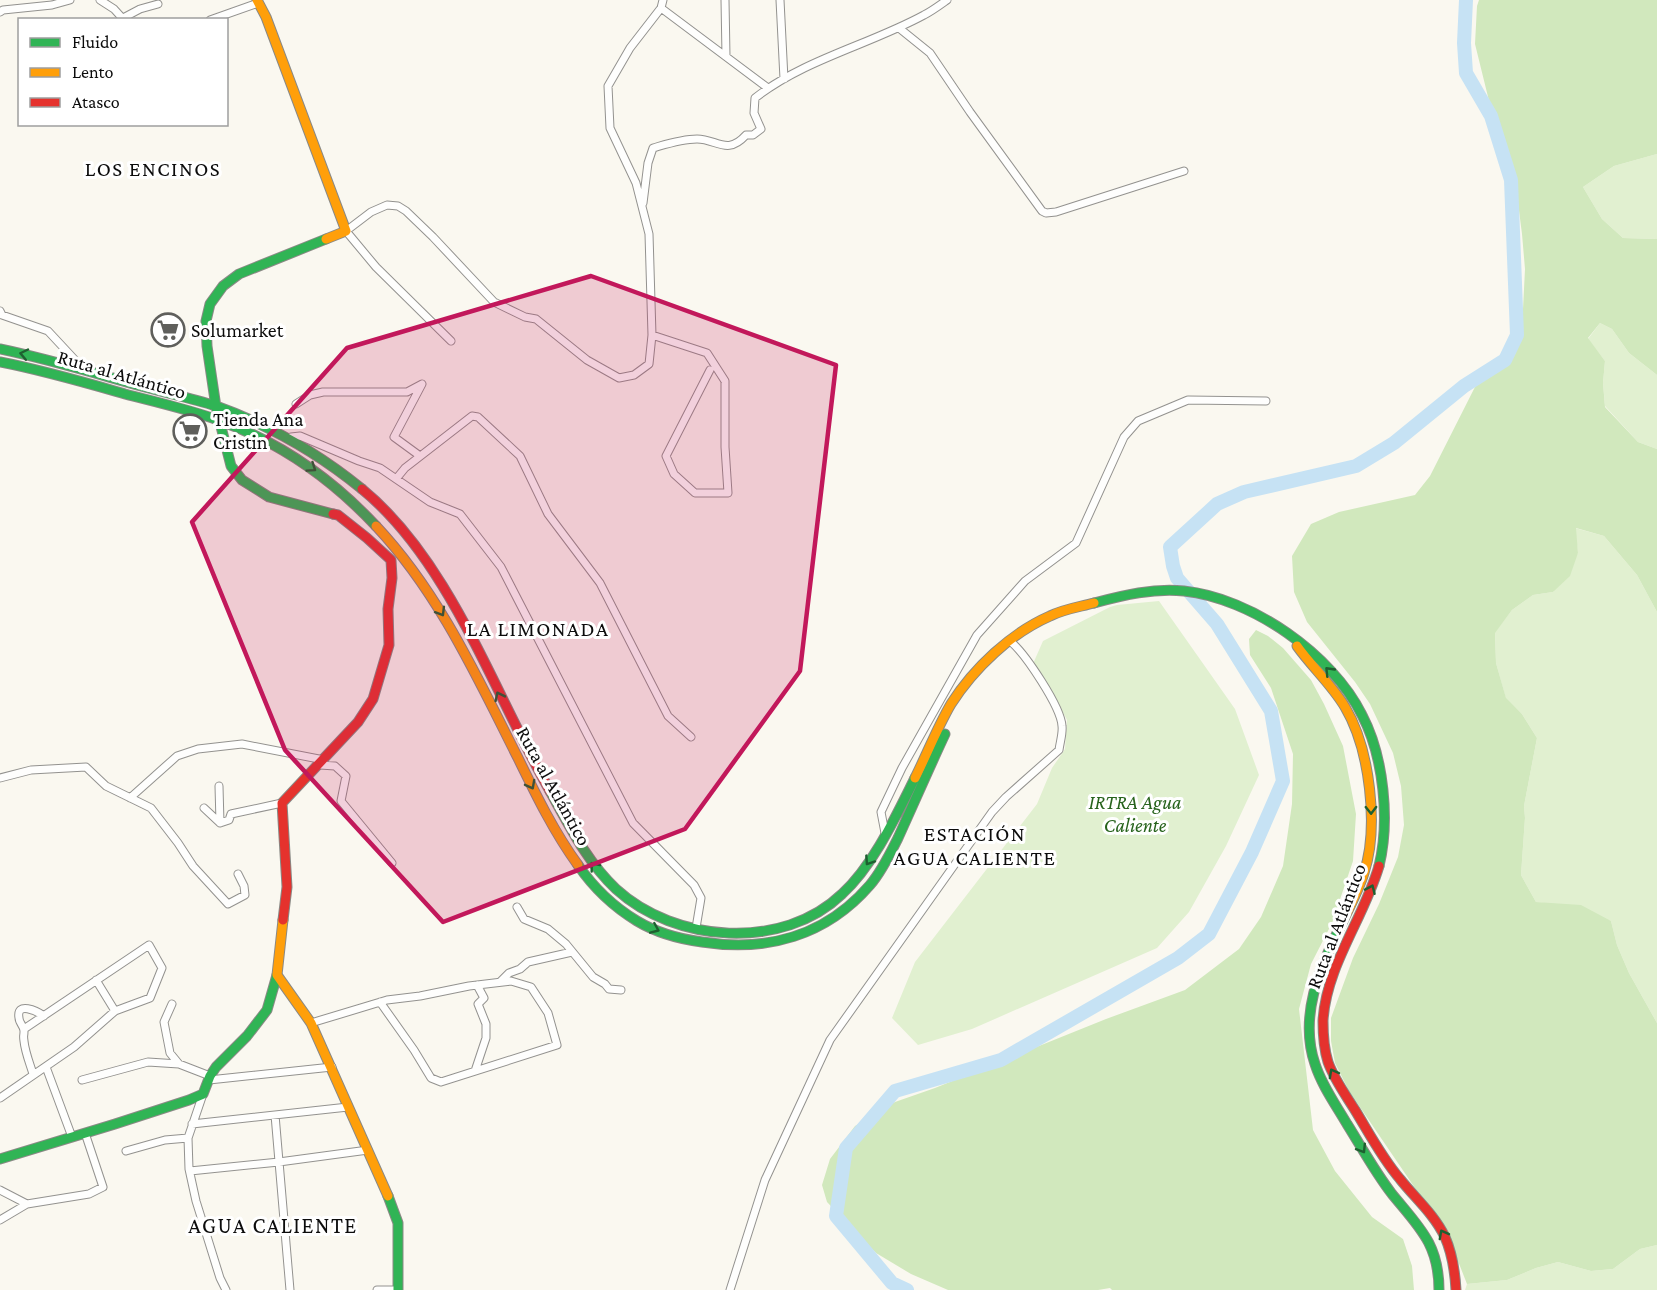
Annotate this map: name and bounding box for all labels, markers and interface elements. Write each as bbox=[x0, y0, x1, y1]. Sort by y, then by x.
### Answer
legend bbox=[18, 18, 228, 126]
text: Fluido bbox=[72, 32, 118, 52]
text: Lento bbox=[72, 62, 113, 82]
text: Atasco bbox=[72, 92, 120, 112]
district label: LOS ENCINOS bbox=[85, 157, 221, 181]
supermarket icon: Solumarket bbox=[150, 312, 186, 348]
place label: Solumarket bbox=[191, 319, 284, 341]
street label: Ruta al Atlántico bbox=[55, 345, 189, 403]
one-way arrow bbox=[19, 348, 29, 361]
place label: Tienda Ana Cristin bbox=[213, 408, 304, 453]
supermarket icon: Tienda Ana Cristin bbox=[172, 413, 208, 449]
one-way arrow bbox=[305, 461, 316, 472]
one-way arrow bbox=[434, 606, 446, 616]
district label: LA LIMONADA bbox=[467, 617, 609, 641]
one-way arrow bbox=[1325, 667, 1336, 678]
one-way arrow bbox=[495, 691, 507, 702]
street label: Ruta al Atlántico bbox=[512, 723, 596, 849]
one-way arrow bbox=[524, 779, 535, 790]
park label: IRTRA Agua Caliente bbox=[1089, 791, 1181, 836]
one-way arrow bbox=[1365, 805, 1377, 814]
district label: ESTACIÓN AGUA CALIENTE bbox=[894, 822, 1056, 870]
one-way arrow bbox=[865, 855, 876, 866]
street label: Ruta al Atlántico bbox=[1302, 860, 1370, 992]
one-way arrow bbox=[591, 862, 602, 873]
one-way arrow bbox=[1364, 885, 1376, 896]
one-way arrow bbox=[649, 922, 660, 934]
one-way arrow bbox=[1329, 1069, 1340, 1080]
one-way arrow bbox=[1355, 1142, 1366, 1153]
district label: AGUA CALIENTE bbox=[188, 1213, 358, 1238]
one-way arrow bbox=[1439, 1230, 1450, 1240]

